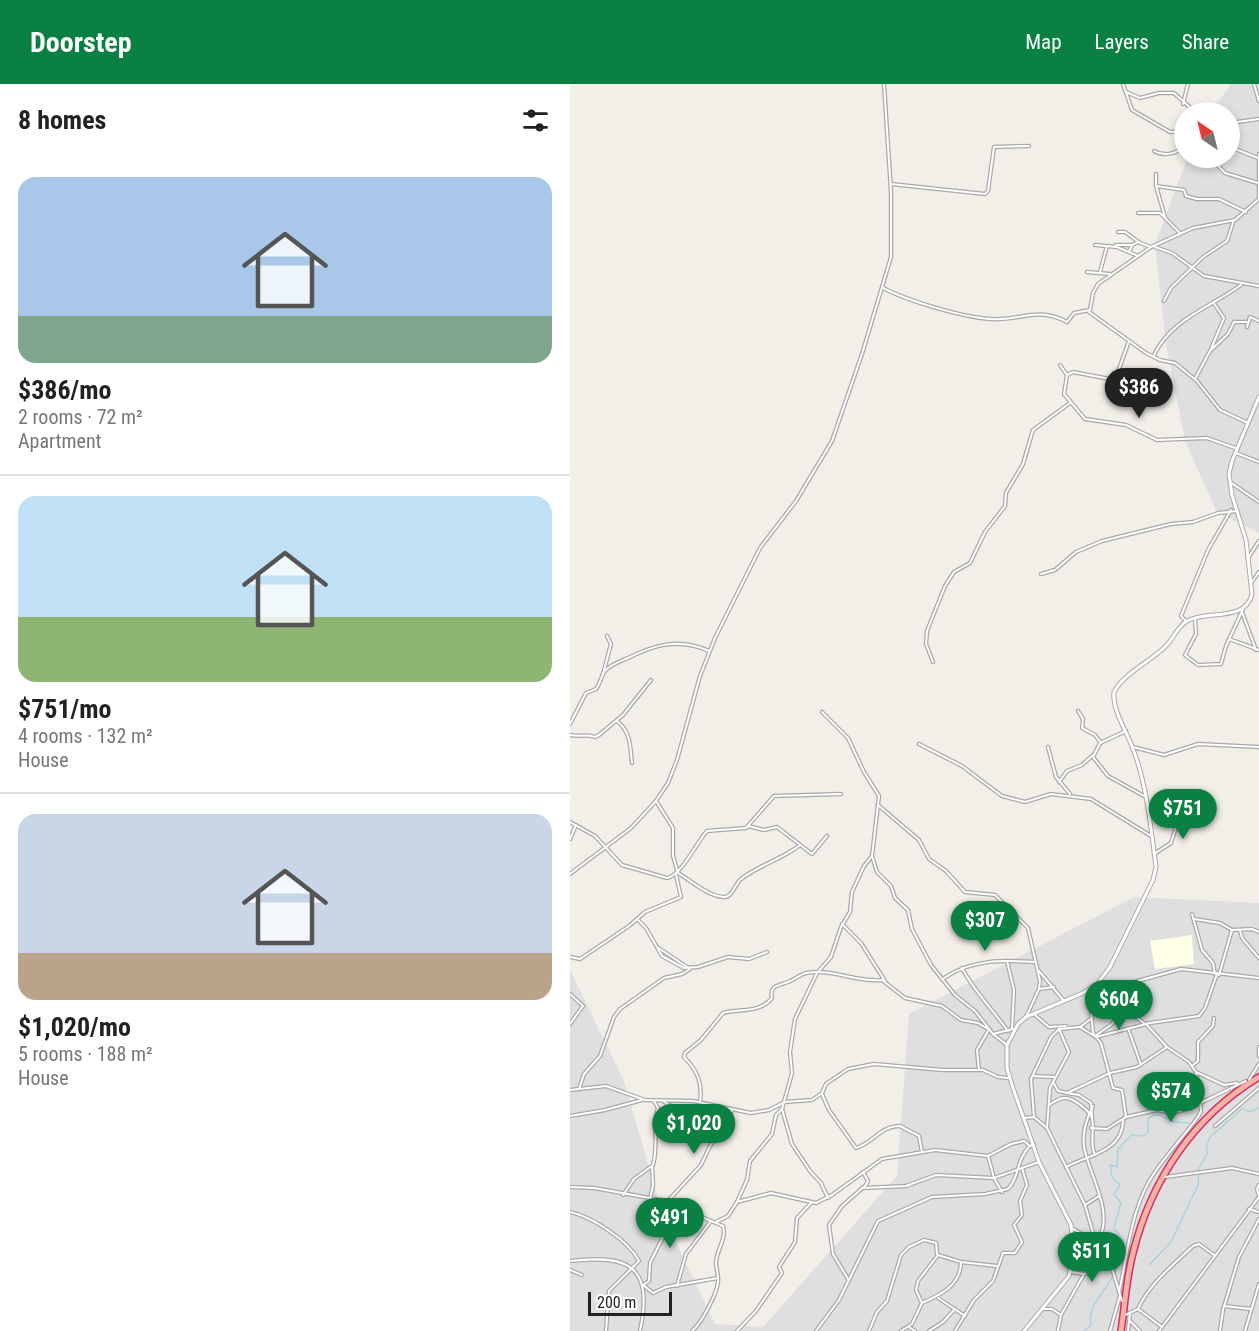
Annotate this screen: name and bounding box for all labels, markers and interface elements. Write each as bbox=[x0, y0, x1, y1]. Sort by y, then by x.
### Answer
text: Doorstep bbox=[30, 26, 132, 59]
text: Map bbox=[1025, 30, 1062, 54]
text: Layers bbox=[1095, 30, 1149, 54]
text: Share bbox=[1182, 30, 1229, 54]
north arrow bbox=[1174, 102, 1240, 168]
map controls bbox=[1174, 102, 1240, 168]
icon: filters bbox=[519, 104, 552, 137]
text: 8 homes bbox=[18, 105, 106, 135]
icon: home bbox=[231, 216, 339, 324]
pin: $386 bbox=[1103, 368, 1175, 419]
text: $386/mo bbox=[18, 375, 111, 405]
text: $386 bbox=[1119, 375, 1159, 399]
text: 2 rooms · 72 m² bbox=[18, 405, 143, 429]
text: Apartment bbox=[18, 429, 102, 453]
icon: home bbox=[231, 535, 339, 643]
text: $751/mo bbox=[18, 694, 111, 724]
text: 4 rooms · 132 m² bbox=[18, 724, 153, 748]
text: House bbox=[18, 748, 69, 772]
pin: $751 bbox=[1147, 789, 1219, 840]
text: $751 bbox=[1163, 796, 1203, 820]
icon: home bbox=[231, 853, 339, 961]
pin: $307 bbox=[949, 901, 1021, 952]
text: $307 bbox=[965, 908, 1005, 932]
pin: $604 bbox=[1083, 980, 1155, 1031]
text: $604 bbox=[1099, 987, 1139, 1011]
text: $1,020/mo bbox=[18, 1012, 131, 1042]
text: 5 rooms · 188 m² bbox=[18, 1042, 153, 1066]
text: House bbox=[18, 1066, 69, 1090]
pin: $574 bbox=[1135, 1072, 1207, 1123]
text: $574 bbox=[1151, 1079, 1191, 1103]
pin: $1,020 bbox=[645, 1104, 743, 1155]
text: $1,020 bbox=[666, 1111, 722, 1135]
pin: $491 bbox=[634, 1198, 706, 1249]
text: $491 bbox=[650, 1205, 690, 1229]
pin: $511 bbox=[1056, 1232, 1128, 1283]
text: $511 bbox=[1072, 1239, 1112, 1263]
scale bar bbox=[588, 1289, 672, 1316]
text: 200 m bbox=[597, 1293, 636, 1312]

